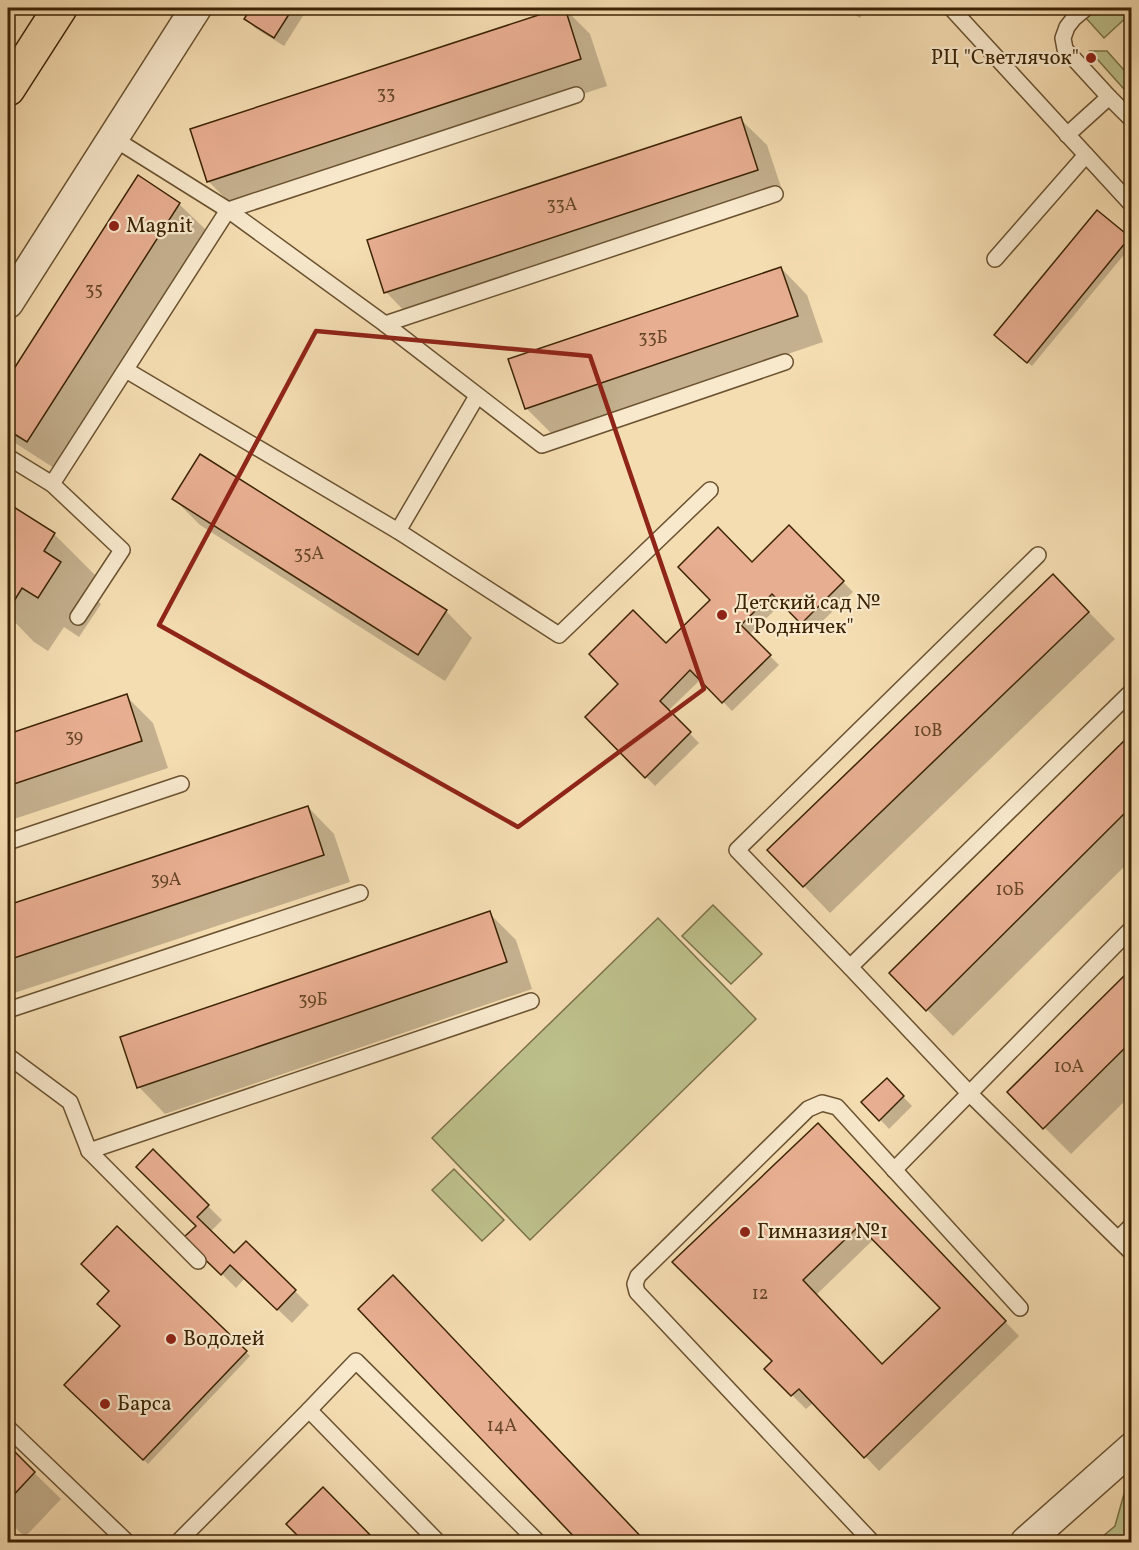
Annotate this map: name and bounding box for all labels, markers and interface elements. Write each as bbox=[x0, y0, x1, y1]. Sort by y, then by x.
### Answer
place label: РЦ "Светлячок" bbox=[931, 44, 1079, 73]
marker: РЦ "Светлячок" bbox=[1084, 51, 1098, 65]
house number: 33 bbox=[377, 82, 395, 107]
house number: 33А bbox=[546, 193, 578, 218]
place label: Magnit bbox=[126, 212, 193, 241]
marker: Magnit bbox=[107, 219, 121, 233]
house number: 35 bbox=[85, 278, 103, 303]
house number: 33Б bbox=[638, 326, 668, 351]
house number: 35А bbox=[294, 542, 325, 567]
place label: Детский сад № 1 "Родничек" bbox=[734, 589, 880, 642]
marker: Детский сад № 1 "Родничек" bbox=[715, 608, 729, 622]
house number: 10В bbox=[913, 719, 943, 744]
house number: 39 bbox=[65, 725, 83, 750]
house number: 39А bbox=[151, 868, 182, 893]
house number: 10Б bbox=[996, 878, 1024, 903]
house number: 39Б bbox=[298, 988, 328, 1013]
house number: 10А bbox=[1054, 1055, 1085, 1080]
place label: Гимназия №1 bbox=[757, 1218, 888, 1247]
marker: Гимназия №1 bbox=[738, 1225, 752, 1239]
house number: 12 bbox=[752, 1282, 768, 1307]
place label: Водолей bbox=[183, 1325, 265, 1354]
marker: Водолей bbox=[164, 1332, 178, 1346]
place label: Барса bbox=[117, 1390, 172, 1419]
marker: Барса bbox=[98, 1397, 112, 1411]
house number: 14А bbox=[487, 1414, 518, 1439]

